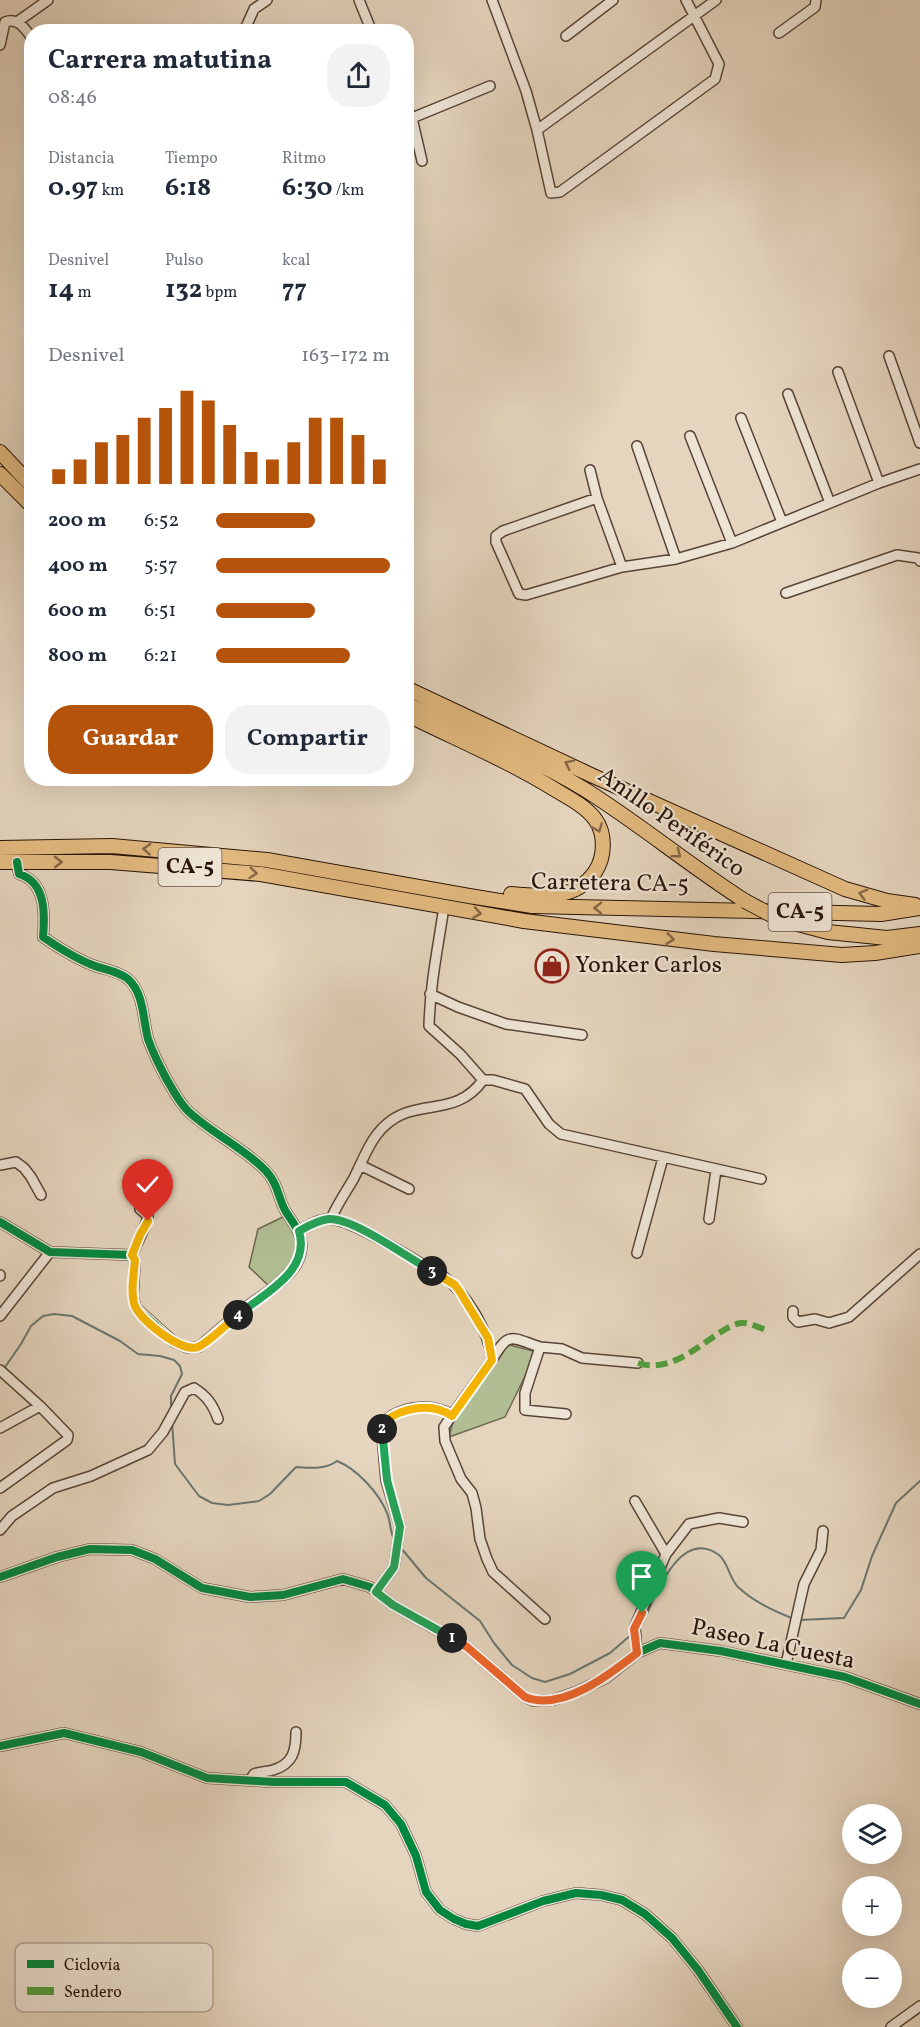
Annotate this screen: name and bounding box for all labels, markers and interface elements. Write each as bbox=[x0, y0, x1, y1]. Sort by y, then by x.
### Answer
text: Carrera matutina bbox=[48, 42, 272, 80]
button: share bbox=[327, 44, 390, 107]
text: 08:46 bbox=[48, 84, 97, 112]
text: Distancia bbox=[48, 148, 114, 170]
text: Tiempo bbox=[165, 148, 218, 170]
text: Ritmo bbox=[282, 148, 326, 170]
text: 0.97 bbox=[48, 170, 98, 206]
text: 6:18 bbox=[165, 170, 211, 206]
text: 6:30 bbox=[282, 170, 333, 206]
text: km bbox=[98, 180, 124, 202]
text: /km bbox=[333, 180, 364, 202]
text: Desnivel bbox=[48, 250, 109, 272]
text: Pulso bbox=[165, 250, 203, 272]
text: kcal bbox=[282, 250, 310, 272]
text: 14 bbox=[48, 272, 74, 308]
text: 132 bbox=[165, 272, 202, 308]
text: 77 bbox=[282, 272, 307, 308]
text: m bbox=[74, 282, 92, 304]
text: bpm bbox=[202, 282, 238, 304]
text: Desnivel bbox=[48, 342, 124, 370]
text: 163–172 m bbox=[301, 342, 390, 370]
text: 200 m bbox=[48, 507, 106, 535]
text: 6:52 bbox=[144, 507, 179, 535]
text: 400 m bbox=[48, 552, 108, 580]
text: 5:57 bbox=[144, 552, 178, 580]
text: 600 m bbox=[48, 597, 107, 625]
text: 6:51 bbox=[144, 597, 176, 625]
text: 800 m bbox=[48, 642, 107, 670]
text: 6:21 bbox=[144, 642, 177, 670]
button: Guardar bbox=[48, 705, 213, 774]
button: Compartir bbox=[225, 705, 390, 774]
one-way arrow bbox=[565, 760, 576, 772]
street label: Anillo Periférico bbox=[590, 760, 752, 886]
one-way arrow bbox=[591, 822, 603, 833]
one-way arrow bbox=[143, 843, 152, 856]
one-way arrow bbox=[671, 846, 682, 857]
road number: CA-5 bbox=[158, 848, 222, 886]
one-way arrow bbox=[54, 856, 63, 868]
one-way arrow bbox=[248, 866, 258, 879]
street label: Carretera CA-5 bbox=[531, 866, 689, 902]
one-way arrow bbox=[858, 889, 869, 901]
road number: CA-5 bbox=[768, 893, 832, 931]
one-way arrow bbox=[593, 901, 602, 914]
one-way arrow bbox=[472, 906, 482, 919]
one-way arrow bbox=[666, 933, 675, 945]
shop icon: Yonker Carlos bbox=[534, 948, 570, 984]
place label: Yonker Carlos bbox=[575, 949, 722, 983]
pin bbox=[122, 1159, 173, 1221]
icon: check bbox=[131, 1168, 164, 1201]
pin: 3 bbox=[417, 1256, 447, 1286]
text: 3 bbox=[428, 1260, 436, 1282]
pin: 4 bbox=[223, 1300, 253, 1330]
text: 4 bbox=[233, 1304, 243, 1326]
pin: 2 bbox=[367, 1414, 397, 1444]
text: 2 bbox=[378, 1418, 386, 1440]
pin bbox=[616, 1551, 667, 1613]
icon: arrive bbox=[625, 1560, 658, 1593]
street label: Paseo La Cuesta bbox=[688, 1611, 858, 1679]
pin: 1 bbox=[437, 1623, 467, 1653]
text: 1 bbox=[449, 1627, 455, 1649]
map controls bbox=[842, 1804, 902, 2008]
button: layers bbox=[842, 1804, 902, 1864]
button: + bbox=[842, 1876, 902, 1936]
legend bbox=[15, 1943, 213, 2012]
button: − bbox=[842, 1948, 902, 2008]
text: Ciclovía bbox=[64, 1955, 120, 1977]
text: Sendero bbox=[64, 1982, 122, 2004]

